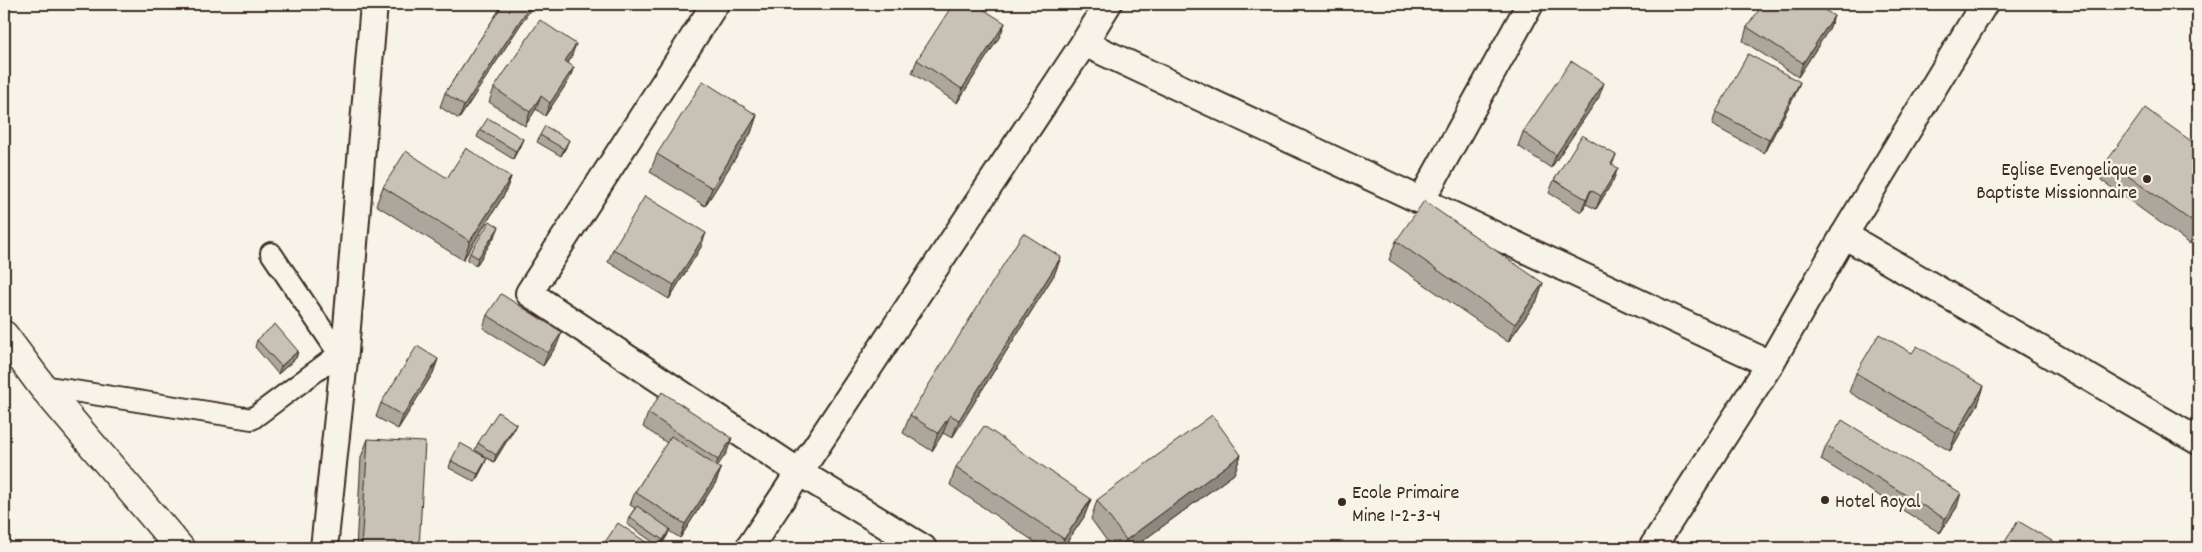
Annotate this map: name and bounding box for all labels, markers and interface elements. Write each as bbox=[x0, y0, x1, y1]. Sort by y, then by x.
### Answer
place label: Eglise Evengelique Baptiste Missionnaire bbox=[1976, 157, 2137, 208]
marker: Eglise Evengelique Baptiste Missionnaire bbox=[2141, 173, 2153, 185]
place label: Ecole Primaire Mine 1-2-3-4 bbox=[1352, 480, 1460, 531]
place label: Hotel Royal bbox=[1835, 489, 1921, 517]
marker: Hotel Royal bbox=[1819, 494, 1831, 506]
marker: Ecole Primaire Mine 1-2-3-4 bbox=[1336, 496, 1348, 508]

